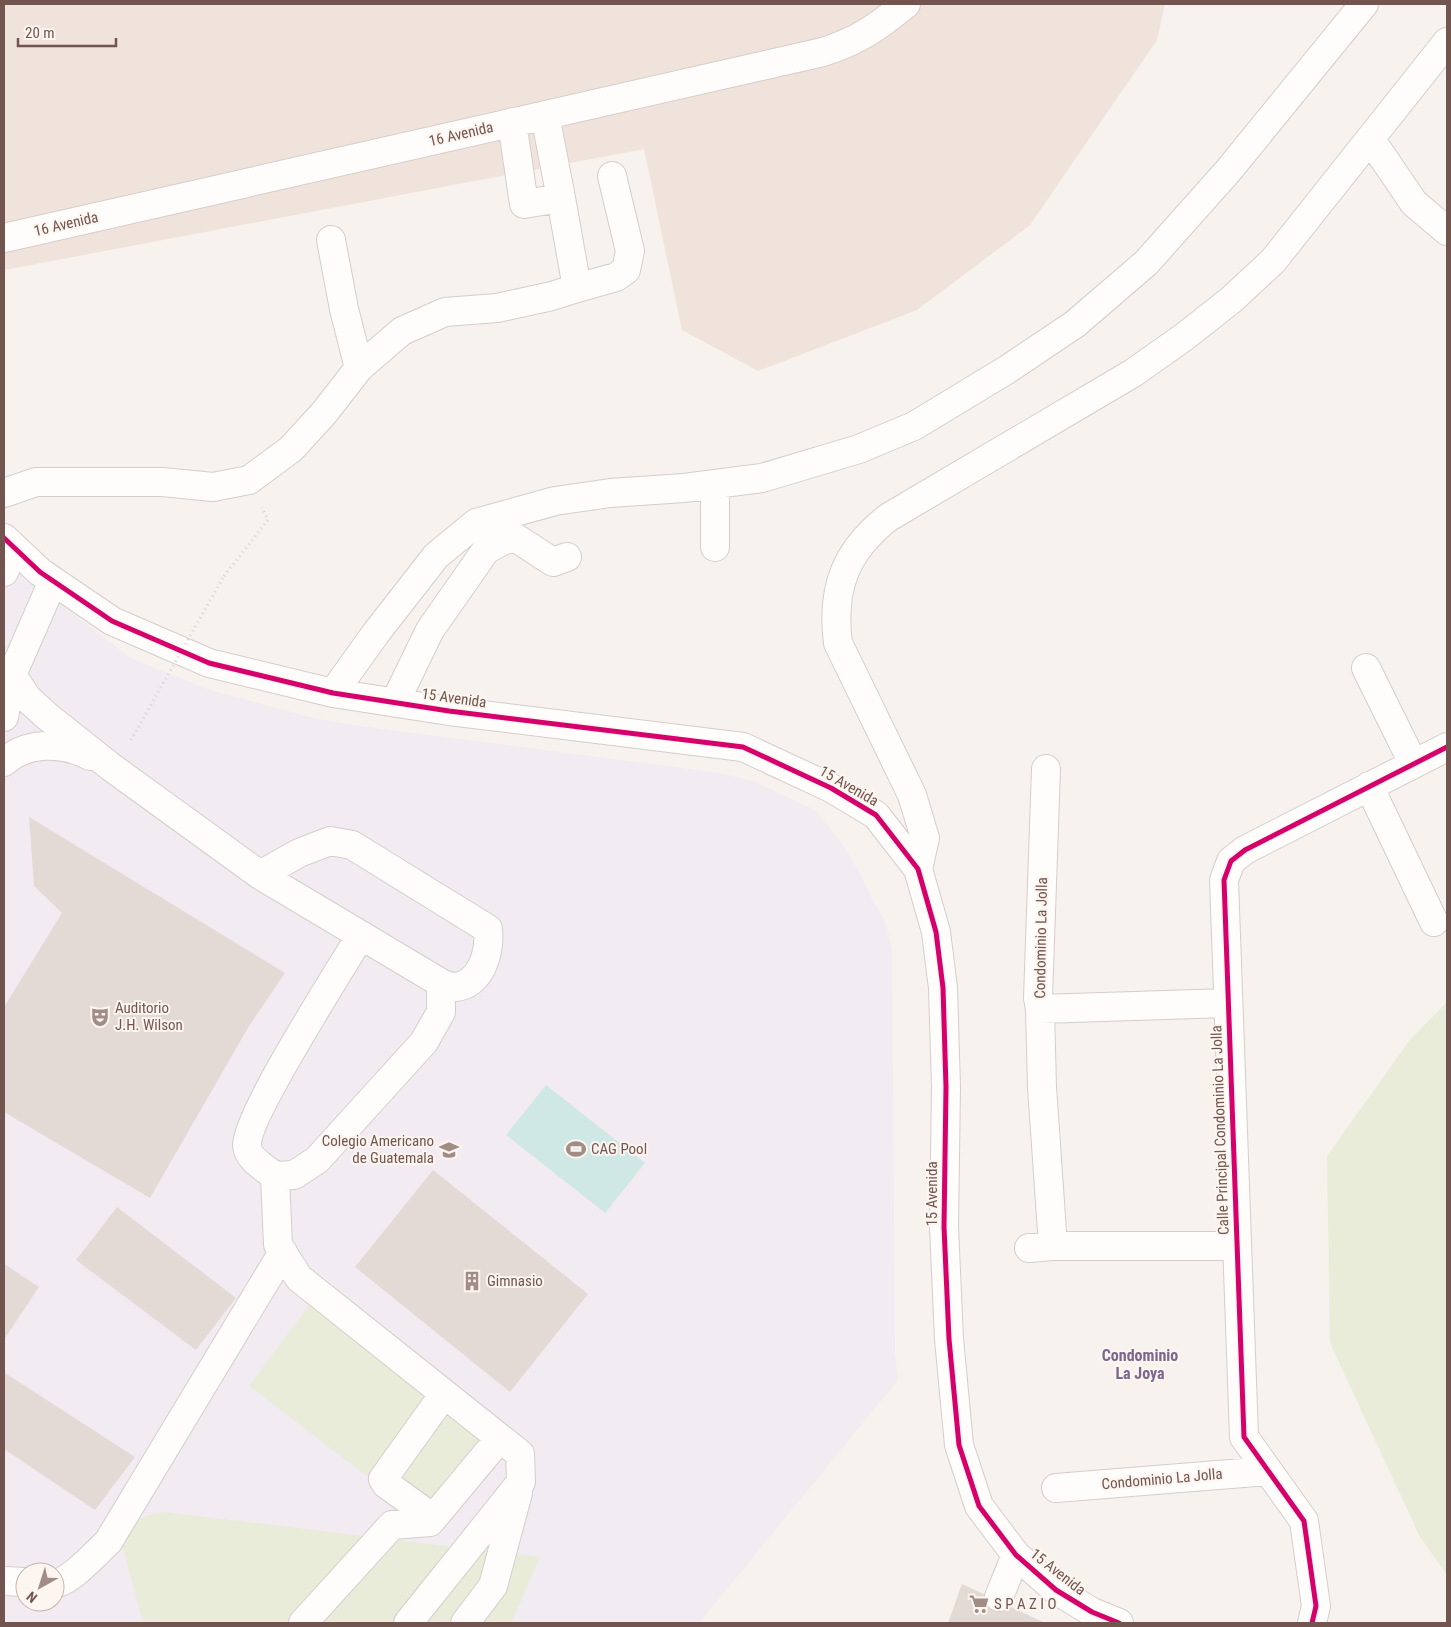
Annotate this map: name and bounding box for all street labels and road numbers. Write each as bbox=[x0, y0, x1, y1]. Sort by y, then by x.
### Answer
street label: 16 Avenida bbox=[427, 118, 495, 150]
street label: 16 Avenida bbox=[32, 208, 100, 240]
street label: 15 Avenida bbox=[420, 685, 488, 711]
street label: 15 Avenida bbox=[816, 762, 882, 810]
street label: Condominio La Jolla bbox=[1031, 877, 1051, 999]
street label: Calle Principal Condominio La Jolla bbox=[1207, 1025, 1233, 1235]
street label: 15 Avenida bbox=[923, 1161, 941, 1227]
street label: Condominio La Jolla bbox=[1101, 1465, 1223, 1493]
street label: 15 Avenida bbox=[1027, 1545, 1089, 1599]

